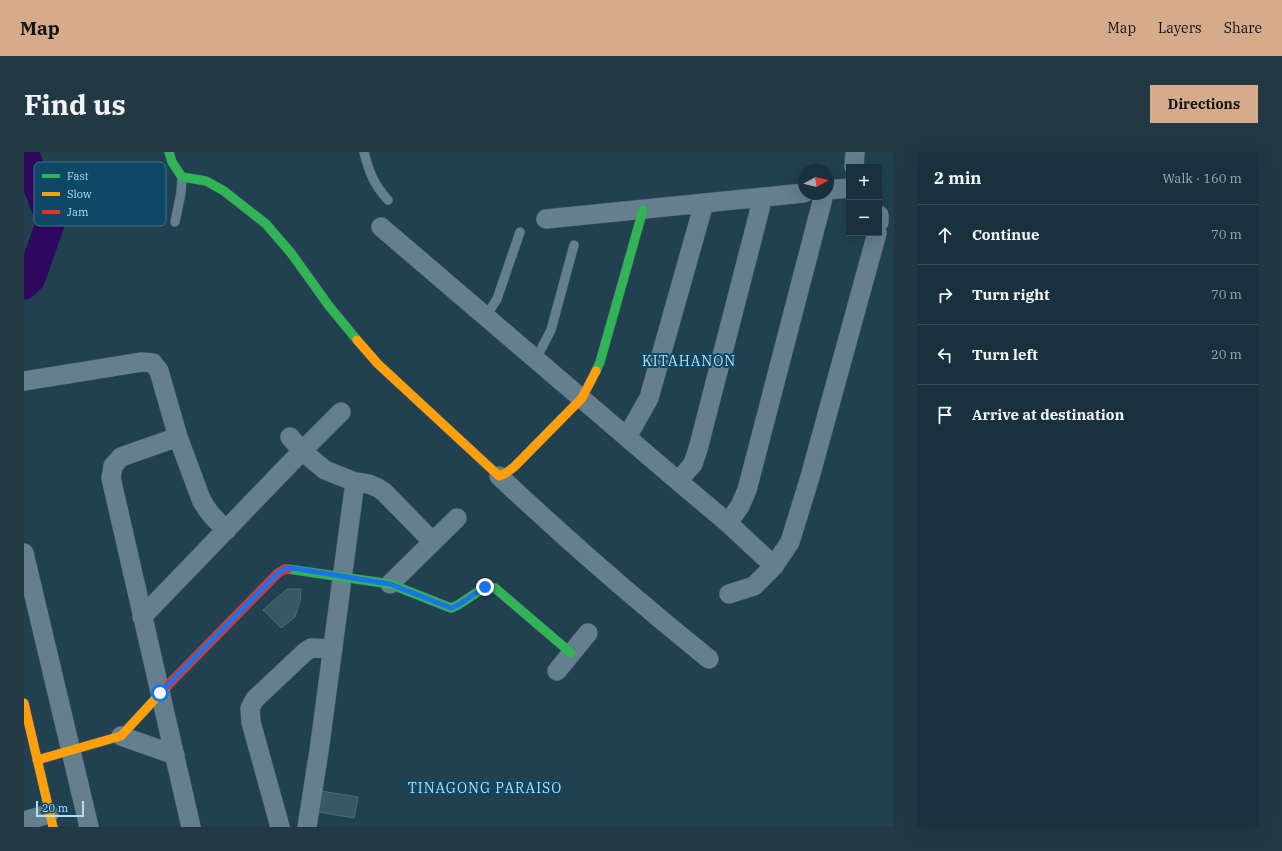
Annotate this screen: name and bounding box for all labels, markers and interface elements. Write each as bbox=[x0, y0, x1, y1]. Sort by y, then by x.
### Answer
text: Map bbox=[20, 16, 60, 40]
text: Map bbox=[1108, 19, 1136, 37]
text: Layers bbox=[1158, 19, 1202, 37]
text: Share bbox=[1224, 19, 1262, 37]
button: Directions bbox=[1150, 85, 1258, 123]
text: Find us bbox=[24, 86, 126, 123]
legend bbox=[34, 162, 166, 226]
north arrow bbox=[798, 164, 834, 200]
map controls bbox=[846, 164, 882, 236]
button: + bbox=[846, 164, 882, 200]
text: 2 min bbox=[934, 167, 982, 189]
text: Fast bbox=[67, 169, 89, 183]
text: Walk · 160 m bbox=[1163, 170, 1242, 187]
text: Slow bbox=[67, 187, 92, 201]
button: − bbox=[846, 200, 882, 236]
text: Jam bbox=[67, 205, 89, 219]
icon: ahead bbox=[934, 224, 956, 246]
text: Continue bbox=[972, 225, 1039, 244]
text: 70 m bbox=[1211, 226, 1242, 243]
icon: right bbox=[934, 284, 956, 306]
text: Turn right bbox=[972, 285, 1050, 304]
text: 70 m bbox=[1211, 286, 1242, 303]
icon: left bbox=[934, 344, 956, 366]
text: Turn left bbox=[972, 345, 1038, 364]
text: 20 m bbox=[1211, 346, 1242, 363]
district label: KITAHANON bbox=[642, 352, 736, 370]
icon: arrive bbox=[934, 404, 956, 426]
text: Arrive at destination bbox=[972, 405, 1124, 424]
route end bbox=[476, 578, 494, 596]
route start bbox=[151, 684, 169, 702]
district label: TINAGONG PARAISO bbox=[408, 779, 562, 797]
scale bar bbox=[36, 799, 84, 818]
text: 20 m bbox=[42, 801, 68, 815]

